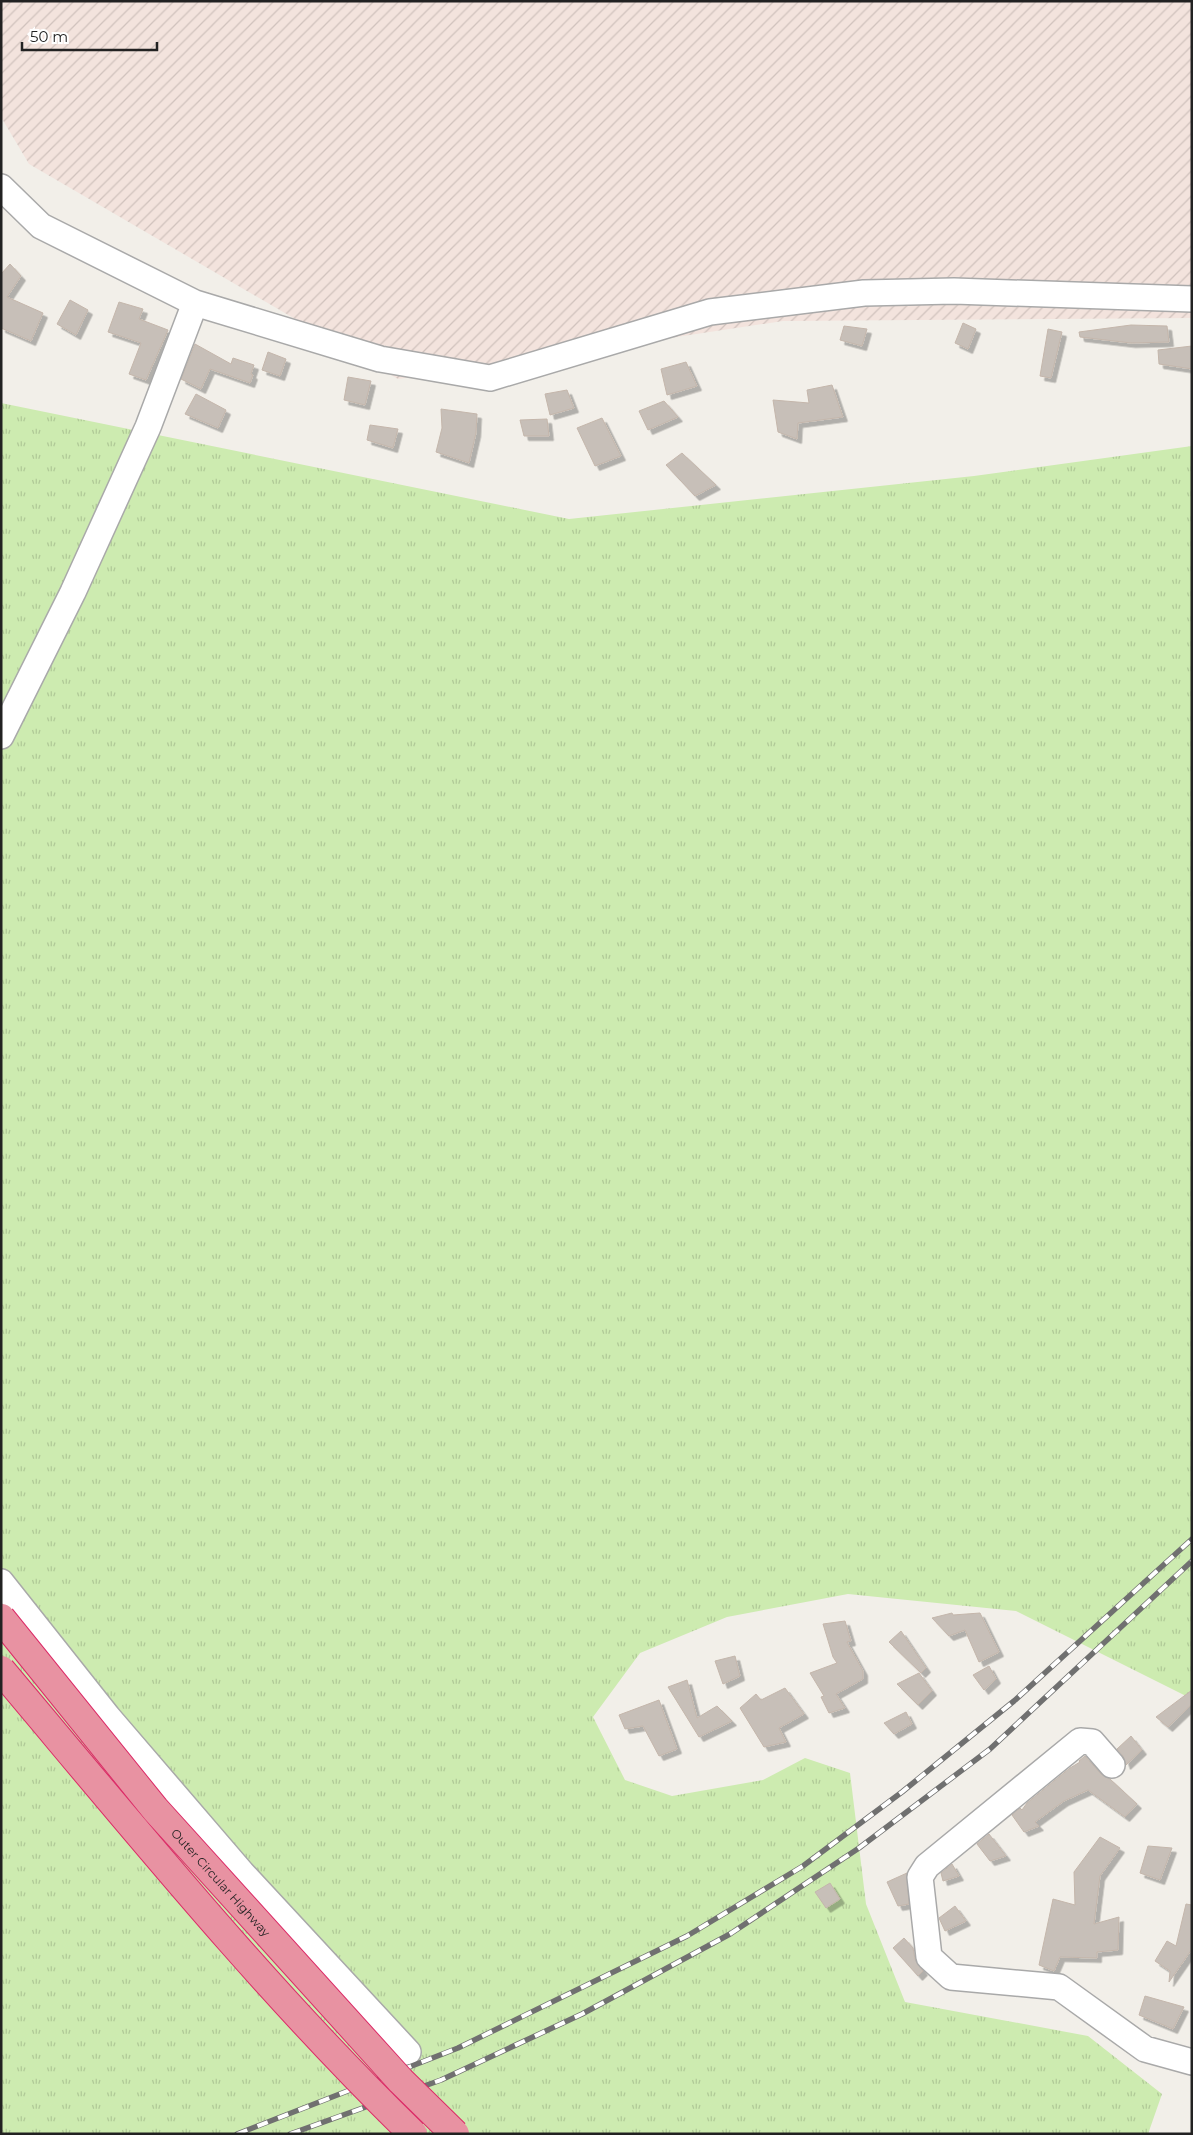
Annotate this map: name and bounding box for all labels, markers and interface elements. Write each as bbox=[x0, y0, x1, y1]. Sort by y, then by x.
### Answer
scale bar bbox=[22, 20, 158, 52]
text: 50 m bbox=[30, 27, 68, 46]
street label: Outer Circular Highway bbox=[168, 1825, 274, 1940]

